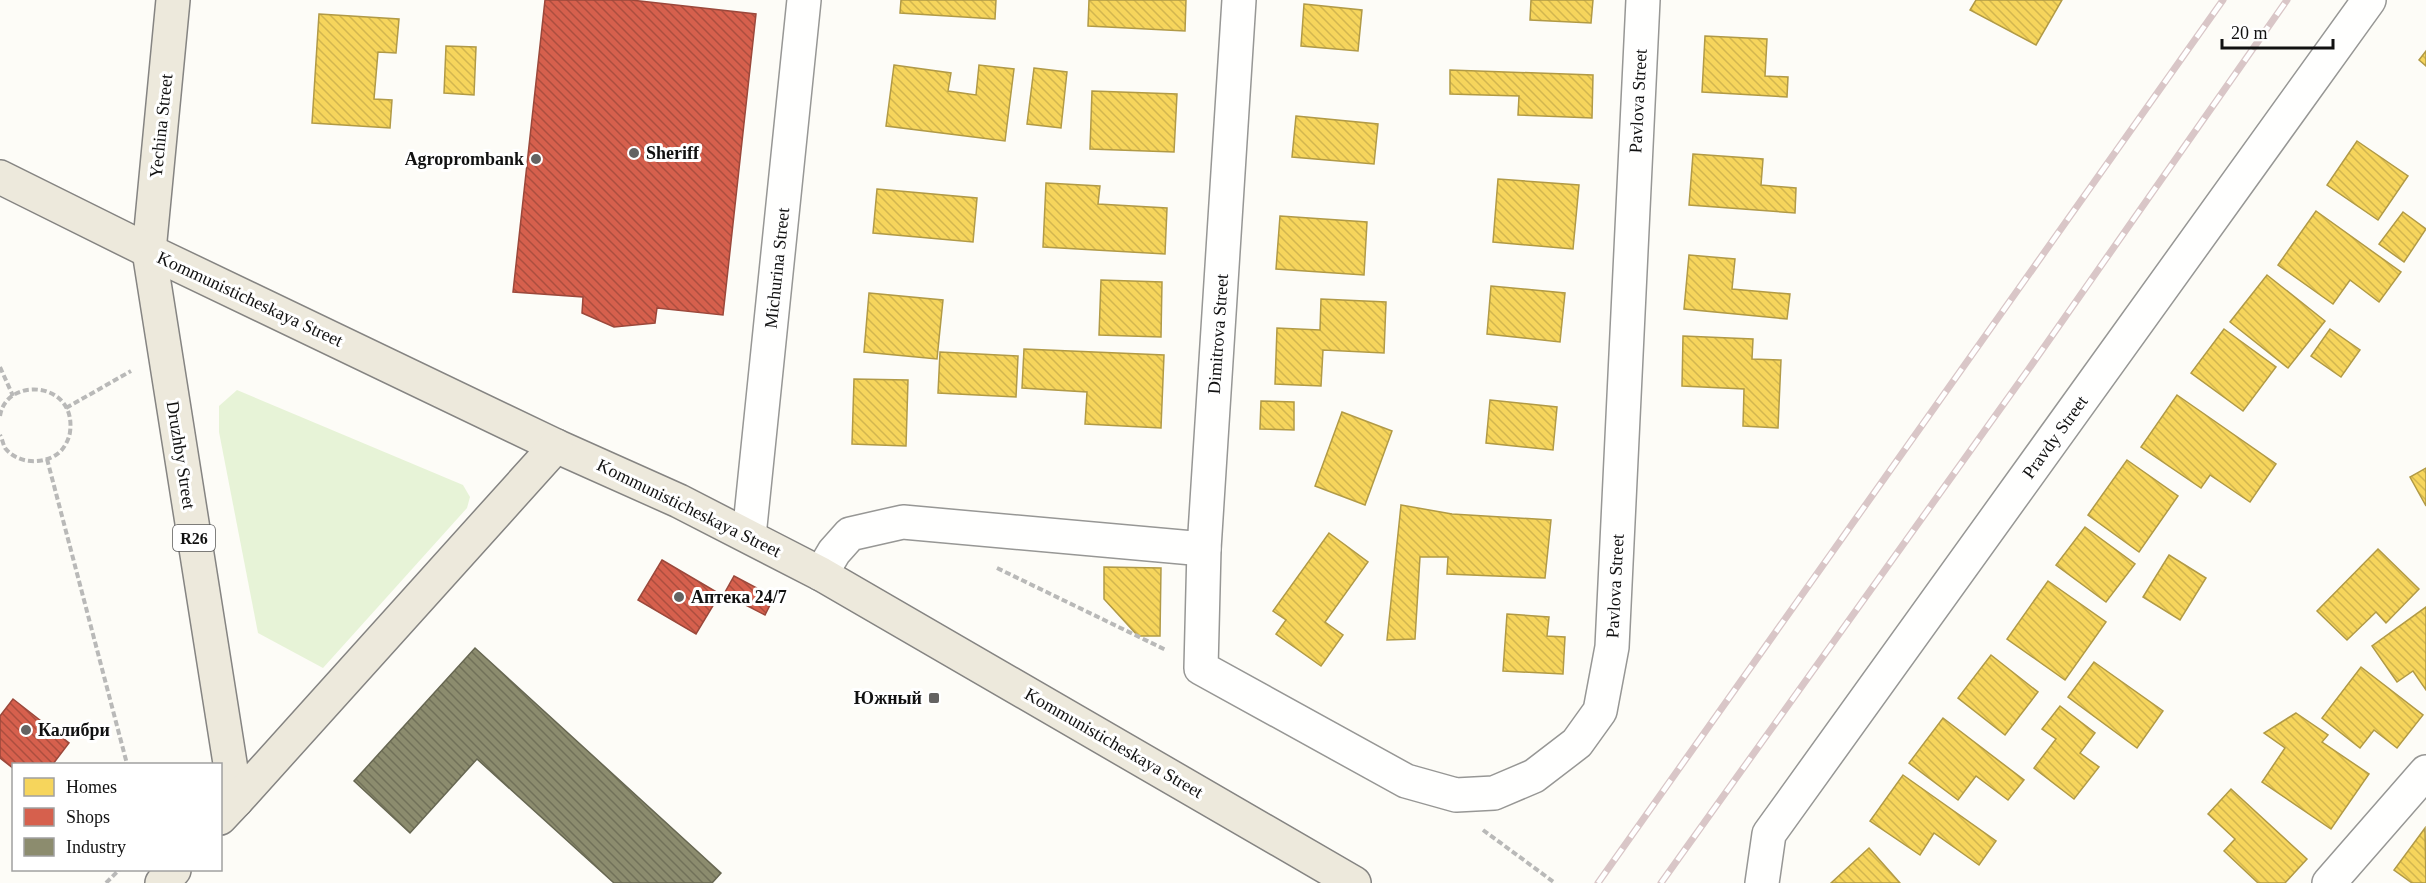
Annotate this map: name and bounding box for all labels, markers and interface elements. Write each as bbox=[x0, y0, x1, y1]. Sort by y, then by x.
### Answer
scale bar bbox=[2222, 12, 2333, 50]
text: 20 m bbox=[2231, 23, 2268, 43]
street label: Pavlova Street bbox=[1625, 48, 1651, 154]
street label: Yechina Street bbox=[146, 73, 176, 179]
place label: Sheriff bbox=[646, 143, 700, 163]
marker: Sheriff bbox=[627, 146, 641, 160]
place label: Agroprombank bbox=[405, 149, 524, 169]
marker: Agroprombank bbox=[529, 152, 543, 166]
street label: Michurina Street bbox=[761, 207, 793, 329]
street label: Kommunisticheskaya Street bbox=[154, 247, 346, 351]
street label: Dimitrova Street bbox=[1204, 273, 1232, 395]
street label: Pravdy Street bbox=[2018, 392, 2092, 482]
street label: Druzhby Street bbox=[163, 399, 199, 511]
street label: Kommunisticheskaya Street bbox=[594, 455, 784, 561]
road number: R26 bbox=[173, 525, 215, 551]
street label: Pavlova Street bbox=[1602, 533, 1628, 639]
place label: Аптека 24/7 bbox=[691, 587, 787, 607]
marker: Аптека 24/7 bbox=[672, 590, 686, 604]
street label: Kommunisticheskaya Street bbox=[1021, 684, 1207, 802]
place label: Южный bbox=[854, 688, 922, 708]
marker: Южный bbox=[927, 691, 941, 705]
place label: Калибри bbox=[38, 720, 110, 740]
marker: Калибри bbox=[19, 723, 33, 737]
legend bbox=[12, 763, 222, 871]
text: Homes bbox=[66, 777, 117, 797]
text: Shops bbox=[66, 807, 110, 827]
text: Industry bbox=[66, 837, 126, 857]

